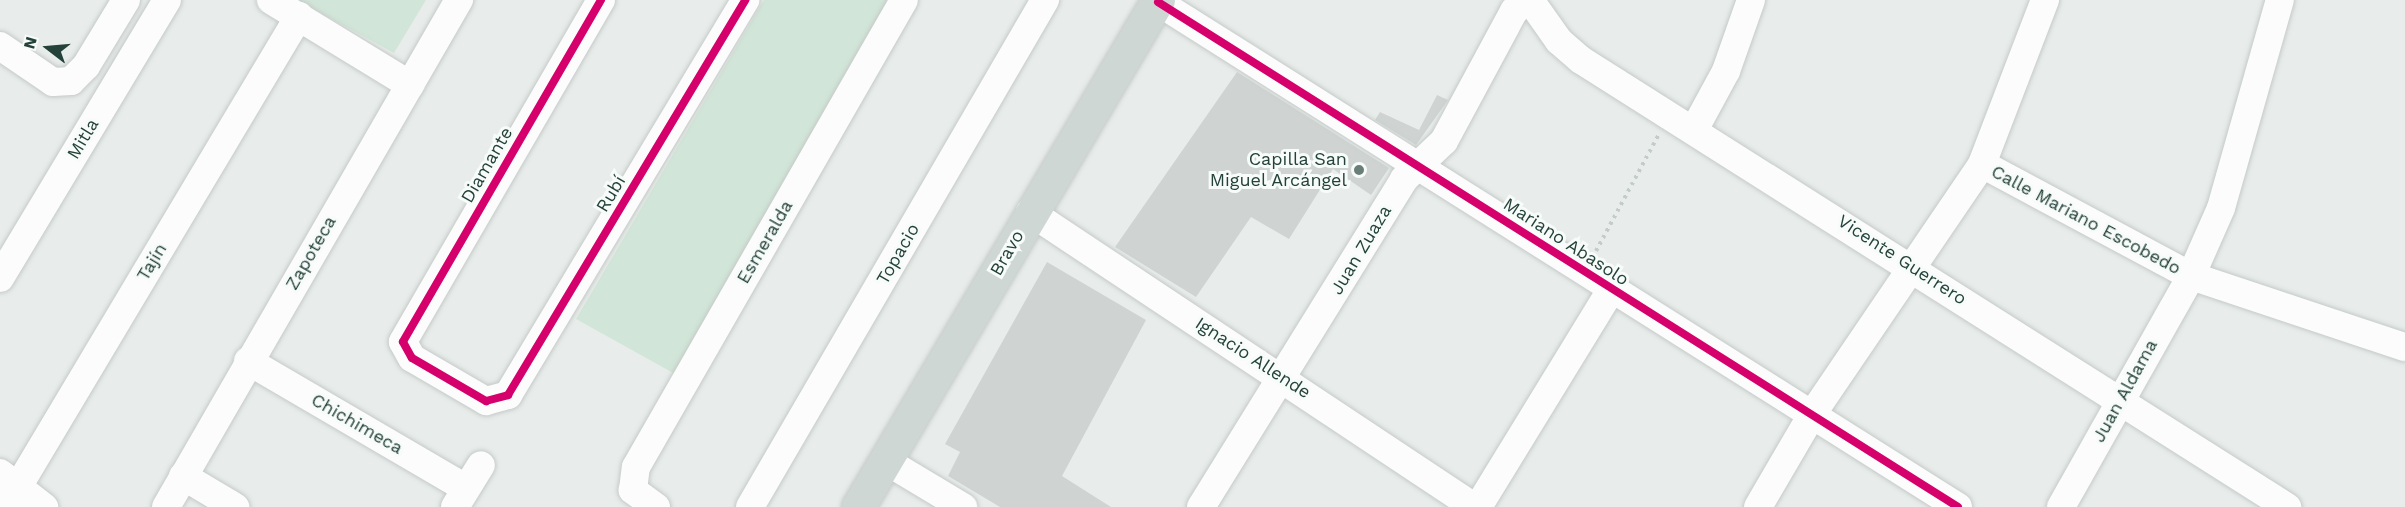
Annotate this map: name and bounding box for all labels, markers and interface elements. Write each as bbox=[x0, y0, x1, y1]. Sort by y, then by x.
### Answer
north arrow bbox=[18, 18, 78, 78]
text: N bbox=[19, 35, 41, 51]
street label: Mitla bbox=[63, 115, 103, 163]
street label: Diamante bbox=[457, 123, 517, 207]
place label: Capilla San Miguel Arcángel bbox=[1208, 149, 1347, 192]
street label: Calle Mariano Escobedo bbox=[1988, 161, 2184, 279]
marker: Capilla San Miguel Arcángel bbox=[1352, 163, 1366, 177]
street label: Rubí bbox=[592, 172, 630, 216]
street label: Mariano Abasolo bbox=[1499, 193, 1633, 291]
street label: Esmeralda bbox=[732, 196, 798, 288]
street label: Juan Zuaza bbox=[1326, 201, 1396, 299]
street label: Vicente Guerrero bbox=[1834, 210, 1970, 310]
street label: Zapoteca bbox=[281, 212, 341, 294]
street label: Topacio bbox=[872, 220, 924, 288]
street label: Bravo bbox=[985, 226, 1029, 280]
street label: Tajín bbox=[132, 239, 172, 285]
street label: Ignacio Allende bbox=[1191, 312, 1315, 404]
street label: Juan Aldama bbox=[2088, 336, 2162, 446]
street label: Chichimeca bbox=[307, 389, 407, 459]

